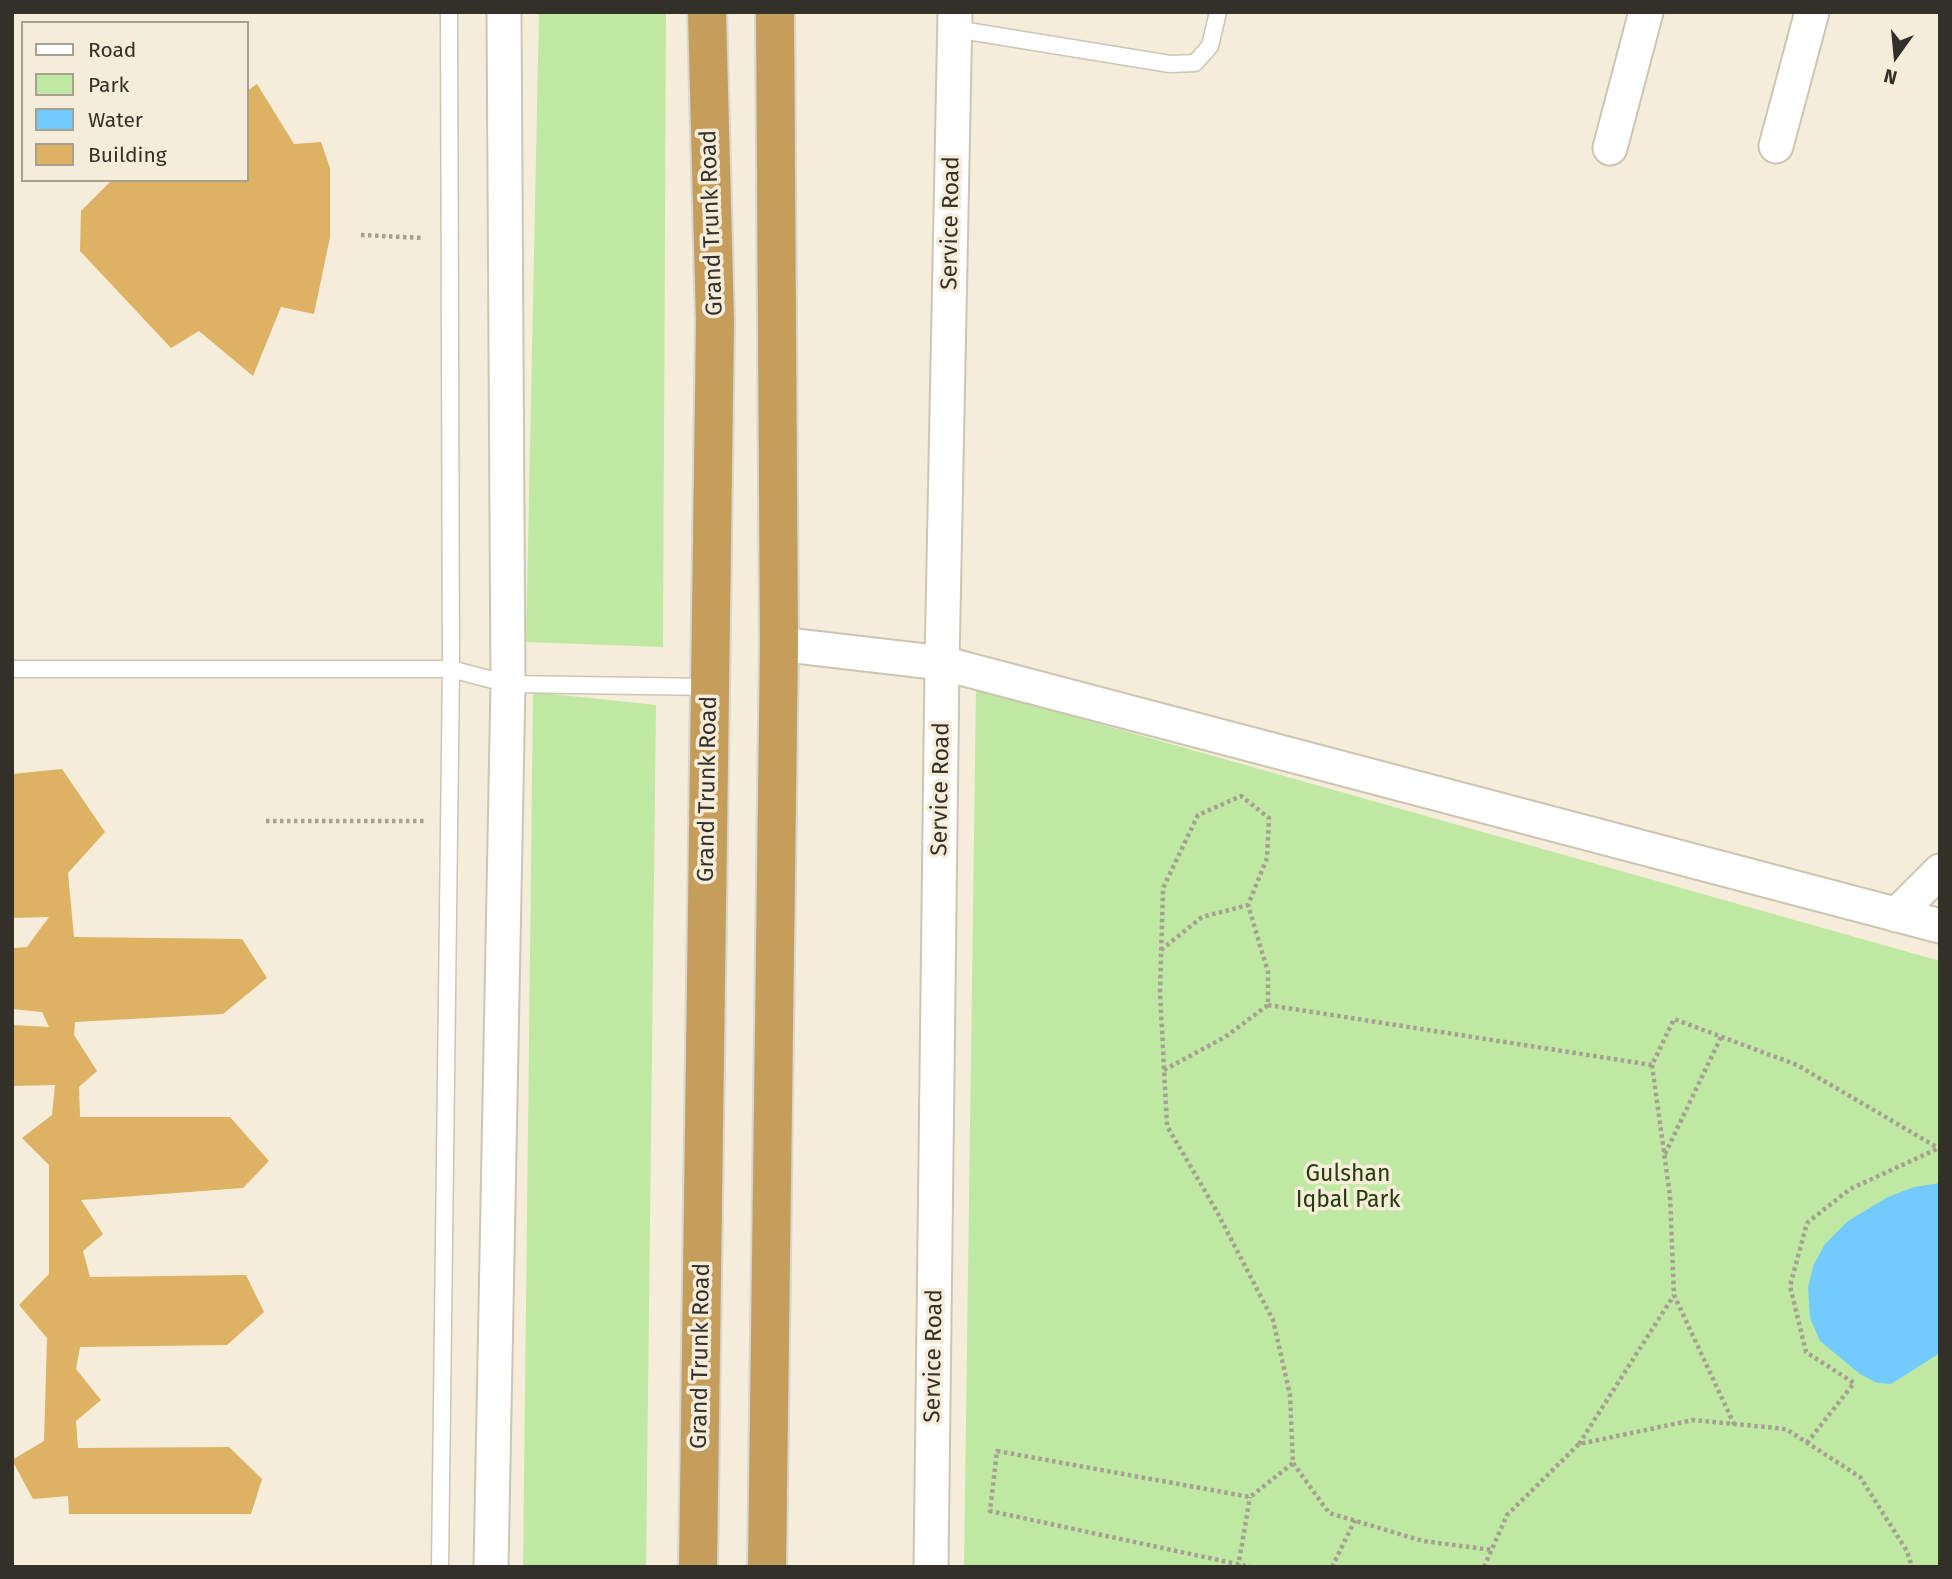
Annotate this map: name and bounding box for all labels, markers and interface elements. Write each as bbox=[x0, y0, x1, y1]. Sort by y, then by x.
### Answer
legend bbox=[21, 21, 248, 182]
north arrow bbox=[1861, 21, 1931, 91]
text: Road bbox=[88, 37, 136, 63]
text: N bbox=[1881, 64, 1900, 90]
text: Park bbox=[88, 72, 129, 98]
text: Water bbox=[88, 107, 143, 133]
street label: Grand Trunk Road bbox=[695, 129, 729, 317]
text: Building bbox=[88, 142, 167, 168]
street label: Service Road bbox=[936, 156, 966, 290]
street label: Grand Trunk Road bbox=[693, 696, 723, 882]
street label: Service Road bbox=[926, 722, 956, 856]
park label: Gulshan Iqbal Park bbox=[1296, 1161, 1400, 1215]
street label: Grand Trunk Road bbox=[686, 1263, 716, 1449]
street label: Service Road bbox=[919, 1289, 949, 1423]

